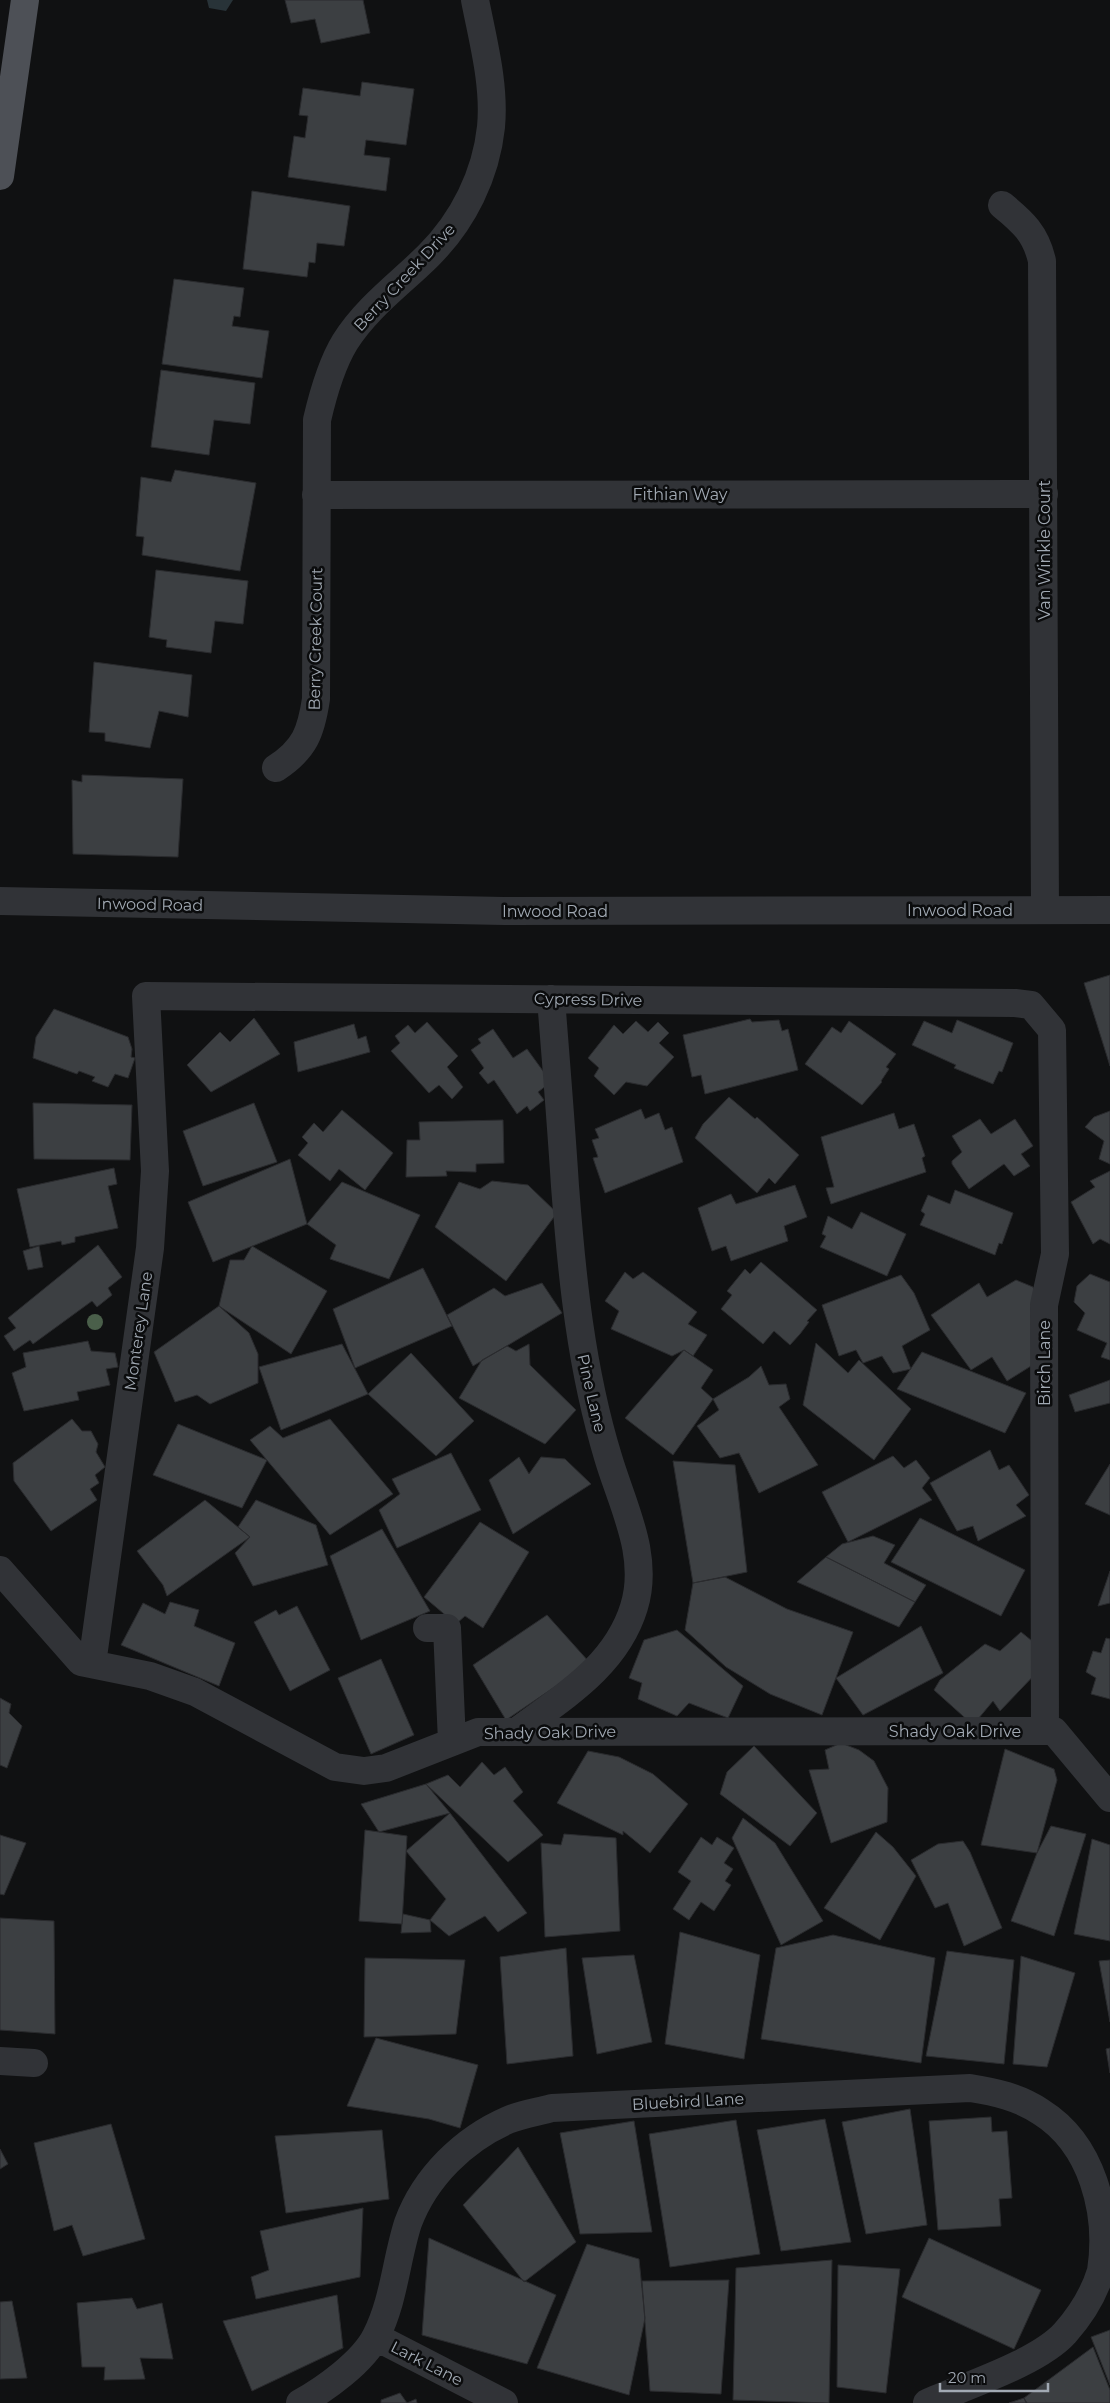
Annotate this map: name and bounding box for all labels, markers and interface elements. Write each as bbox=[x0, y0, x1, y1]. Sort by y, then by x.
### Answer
street label: Berry Creek Drive bbox=[350, 220, 459, 335]
street label: Van Winkle Court bbox=[1035, 480, 1054, 620]
street label: Fithian Way bbox=[632, 485, 728, 504]
street label: Berry Creek Court bbox=[305, 567, 326, 711]
street label: Inwood Road bbox=[97, 894, 203, 915]
street label: Inwood Road bbox=[907, 901, 1013, 920]
street label: Inwood Road bbox=[502, 902, 608, 921]
street label: Cypress Drive bbox=[534, 989, 642, 1010]
street label: Monterey Lane bbox=[121, 1270, 156, 1392]
street label: Birch Lane bbox=[1035, 1320, 1054, 1406]
street label: Pine Lane bbox=[573, 1352, 610, 1434]
street label: Shady Oak Drive bbox=[484, 1722, 616, 1743]
street label: Shady Oak Drive bbox=[889, 1722, 1021, 1741]
street label: Bluebird Lane bbox=[631, 2089, 745, 2114]
street label: Lark Lane bbox=[388, 2337, 466, 2390]
scale bar bbox=[940, 2360, 1048, 2392]
text: 20 m bbox=[948, 2368, 986, 2387]

